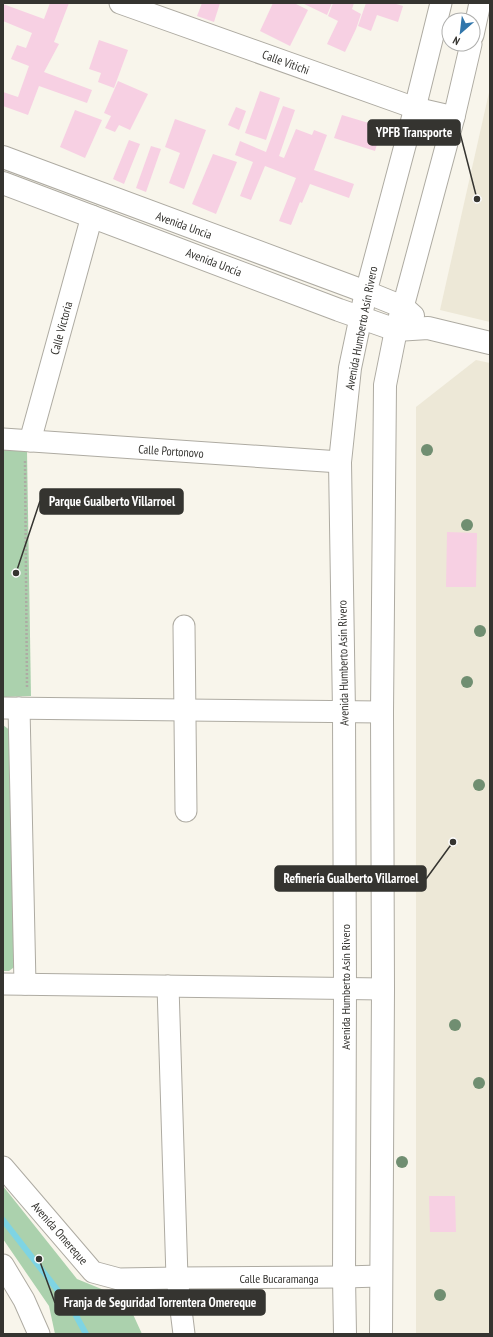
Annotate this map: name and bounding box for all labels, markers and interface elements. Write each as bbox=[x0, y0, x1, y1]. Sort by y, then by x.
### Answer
north arrow bbox=[441, 12, 481, 52]
text: N bbox=[450, 33, 462, 48]
street label: Calle Vitichi bbox=[260, 47, 312, 77]
callout: YPFB Transporte bbox=[368, 120, 460, 145]
text: YPFB Transporte bbox=[375, 124, 453, 141]
street label: Avenida Uncia bbox=[154, 208, 214, 242]
street label: Avenida Uncía bbox=[184, 245, 244, 280]
street label: Avenida Humberto Asín Rivero bbox=[342, 265, 380, 391]
street label: Calle Victoria bbox=[47, 300, 75, 356]
street label: Calle Portonovo bbox=[138, 441, 204, 461]
callout: Parque Gualberto Villarroel bbox=[40, 489, 183, 514]
text: Parque Gualberto Villarroel bbox=[49, 493, 176, 510]
street label: Avenida Humberto Asín Rivero bbox=[334, 600, 352, 726]
callout: Refinería Gualberto Villarroel bbox=[275, 866, 426, 891]
text: Refinería Gualberto Villarroel bbox=[283, 870, 419, 887]
street label: Avenida Humberto Asín Rivero bbox=[338, 924, 353, 1050]
street label: Avenida Omereque bbox=[29, 1199, 91, 1267]
street label: Calle Bucaramanga bbox=[239, 1271, 319, 1286]
callout: Franja de Seguridad Torrentera Omereque bbox=[55, 1290, 265, 1315]
text: Franja de Seguridad Torrentera Omereque bbox=[64, 1294, 257, 1311]

